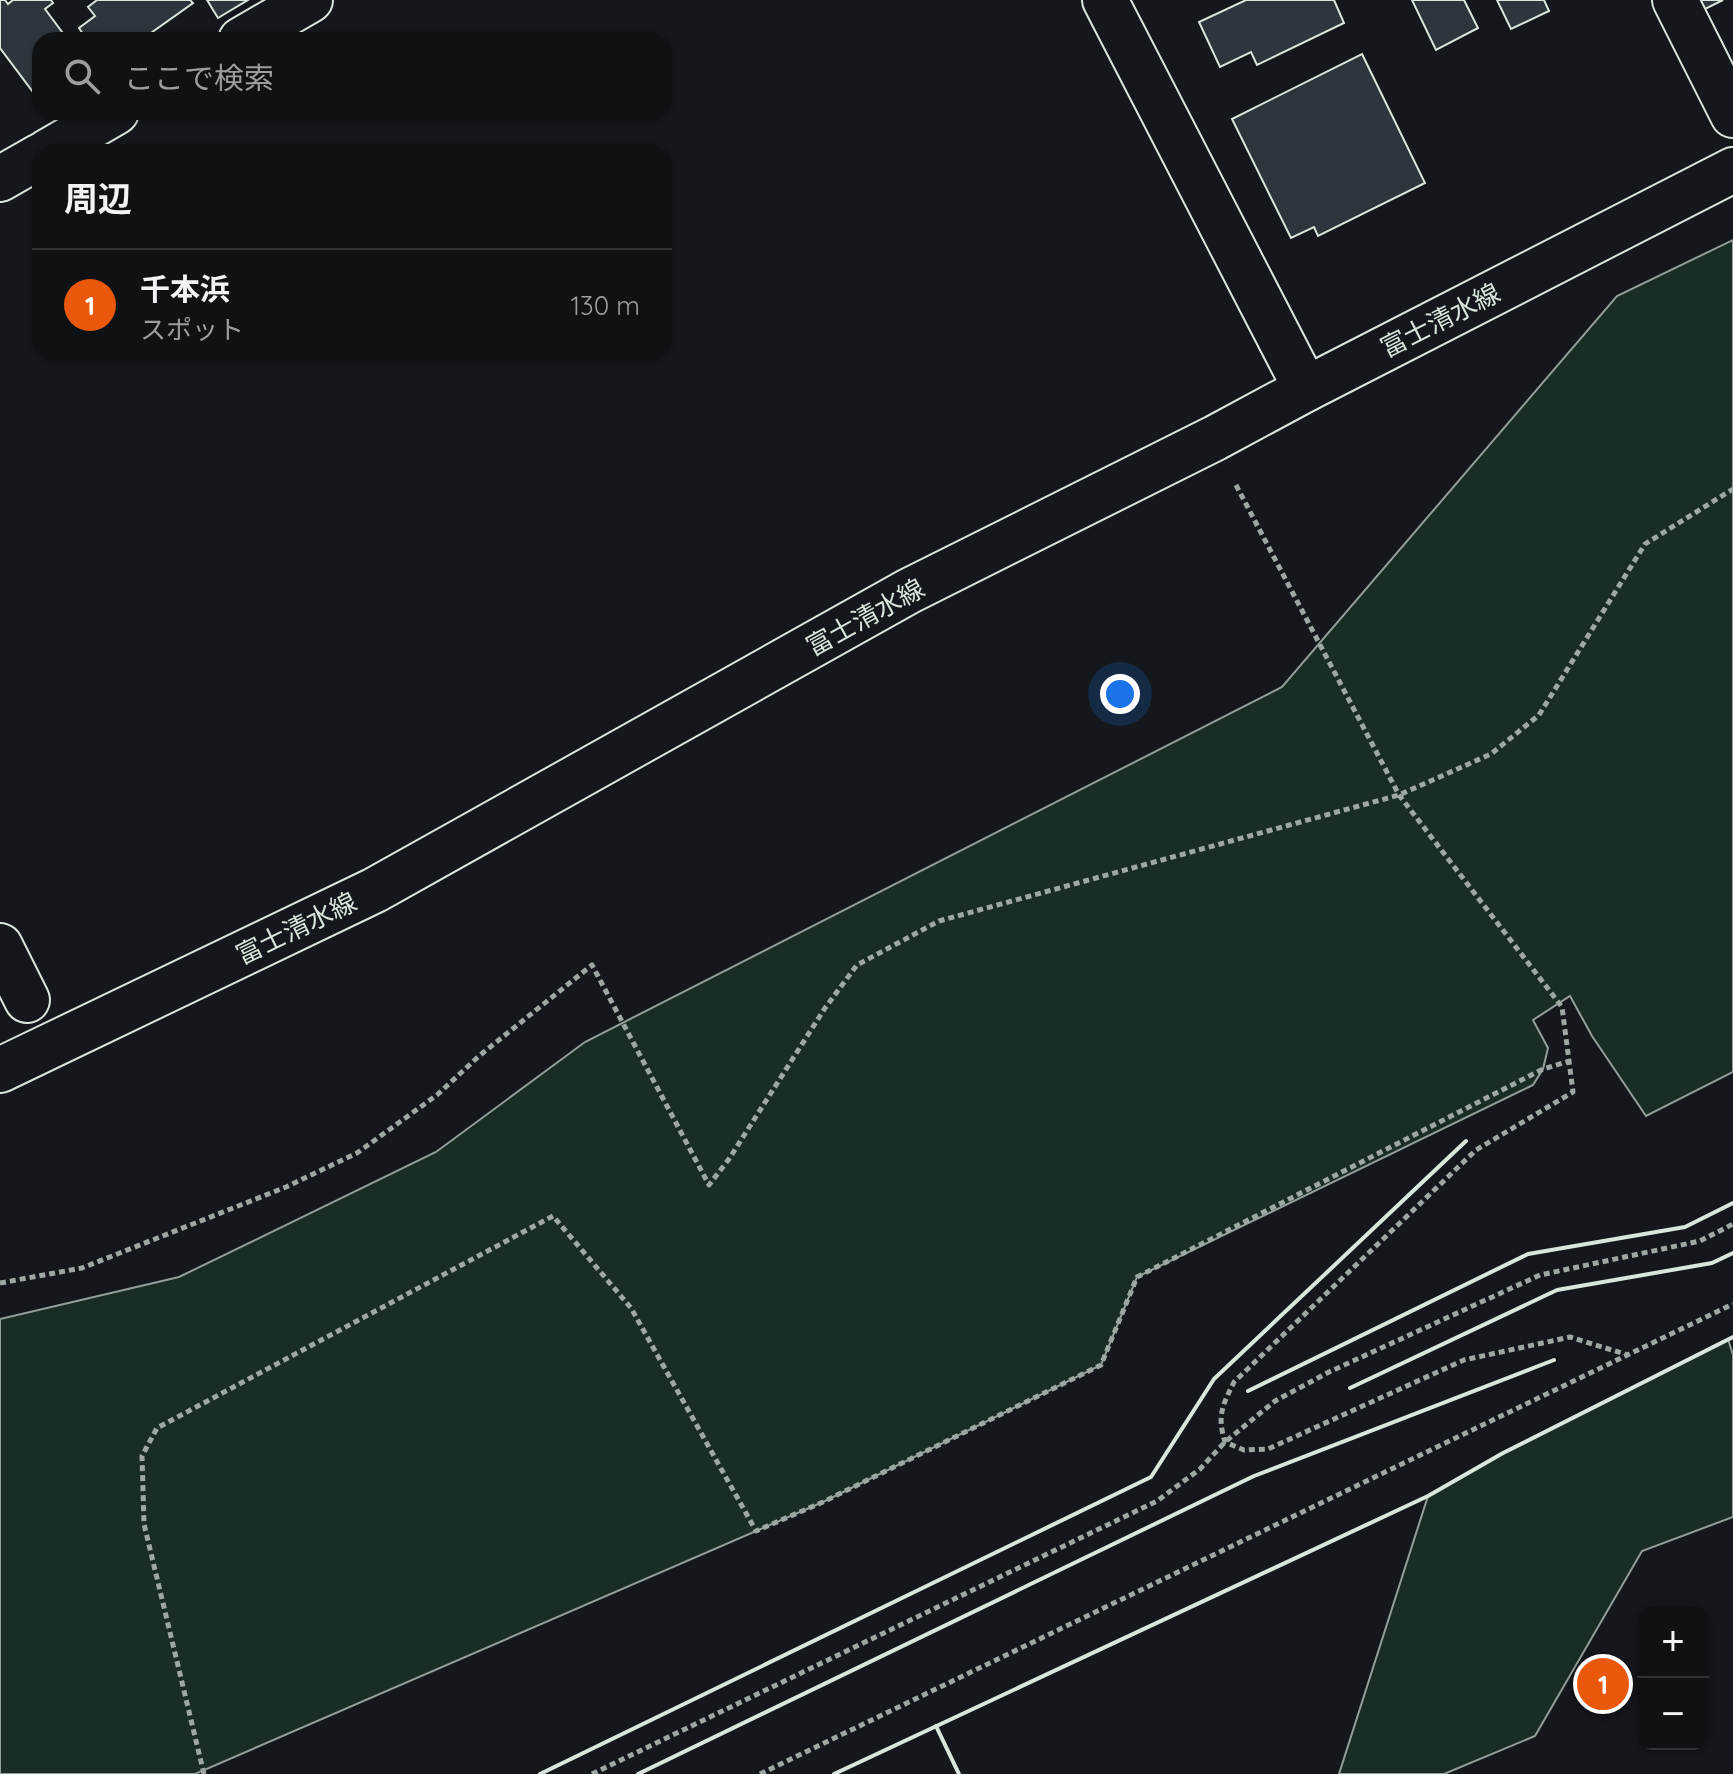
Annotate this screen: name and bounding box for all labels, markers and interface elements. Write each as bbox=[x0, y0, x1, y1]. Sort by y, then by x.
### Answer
search box bbox=[32, 32, 672, 120]
icon: search bbox=[60, 54, 104, 98]
text: ここで検索 bbox=[124, 59, 274, 97]
text: 周辺 bbox=[64, 177, 132, 220]
text: 千本浜 bbox=[140, 270, 230, 308]
street label: 富士清水線 bbox=[1375, 276, 1505, 364]
text: 1 bbox=[85, 289, 95, 322]
text: 130 m bbox=[570, 289, 640, 322]
text: スポット bbox=[140, 313, 244, 346]
street label: 富士清水線 bbox=[800, 571, 930, 663]
your location bbox=[1100, 674, 1140, 714]
street label: 富士清水線 bbox=[230, 885, 362, 971]
map controls bbox=[1637, 1606, 1709, 1750]
button: + bbox=[1637, 1606, 1709, 1678]
pin: 1 bbox=[1577, 1654, 1629, 1714]
button: − bbox=[1637, 1678, 1709, 1750]

